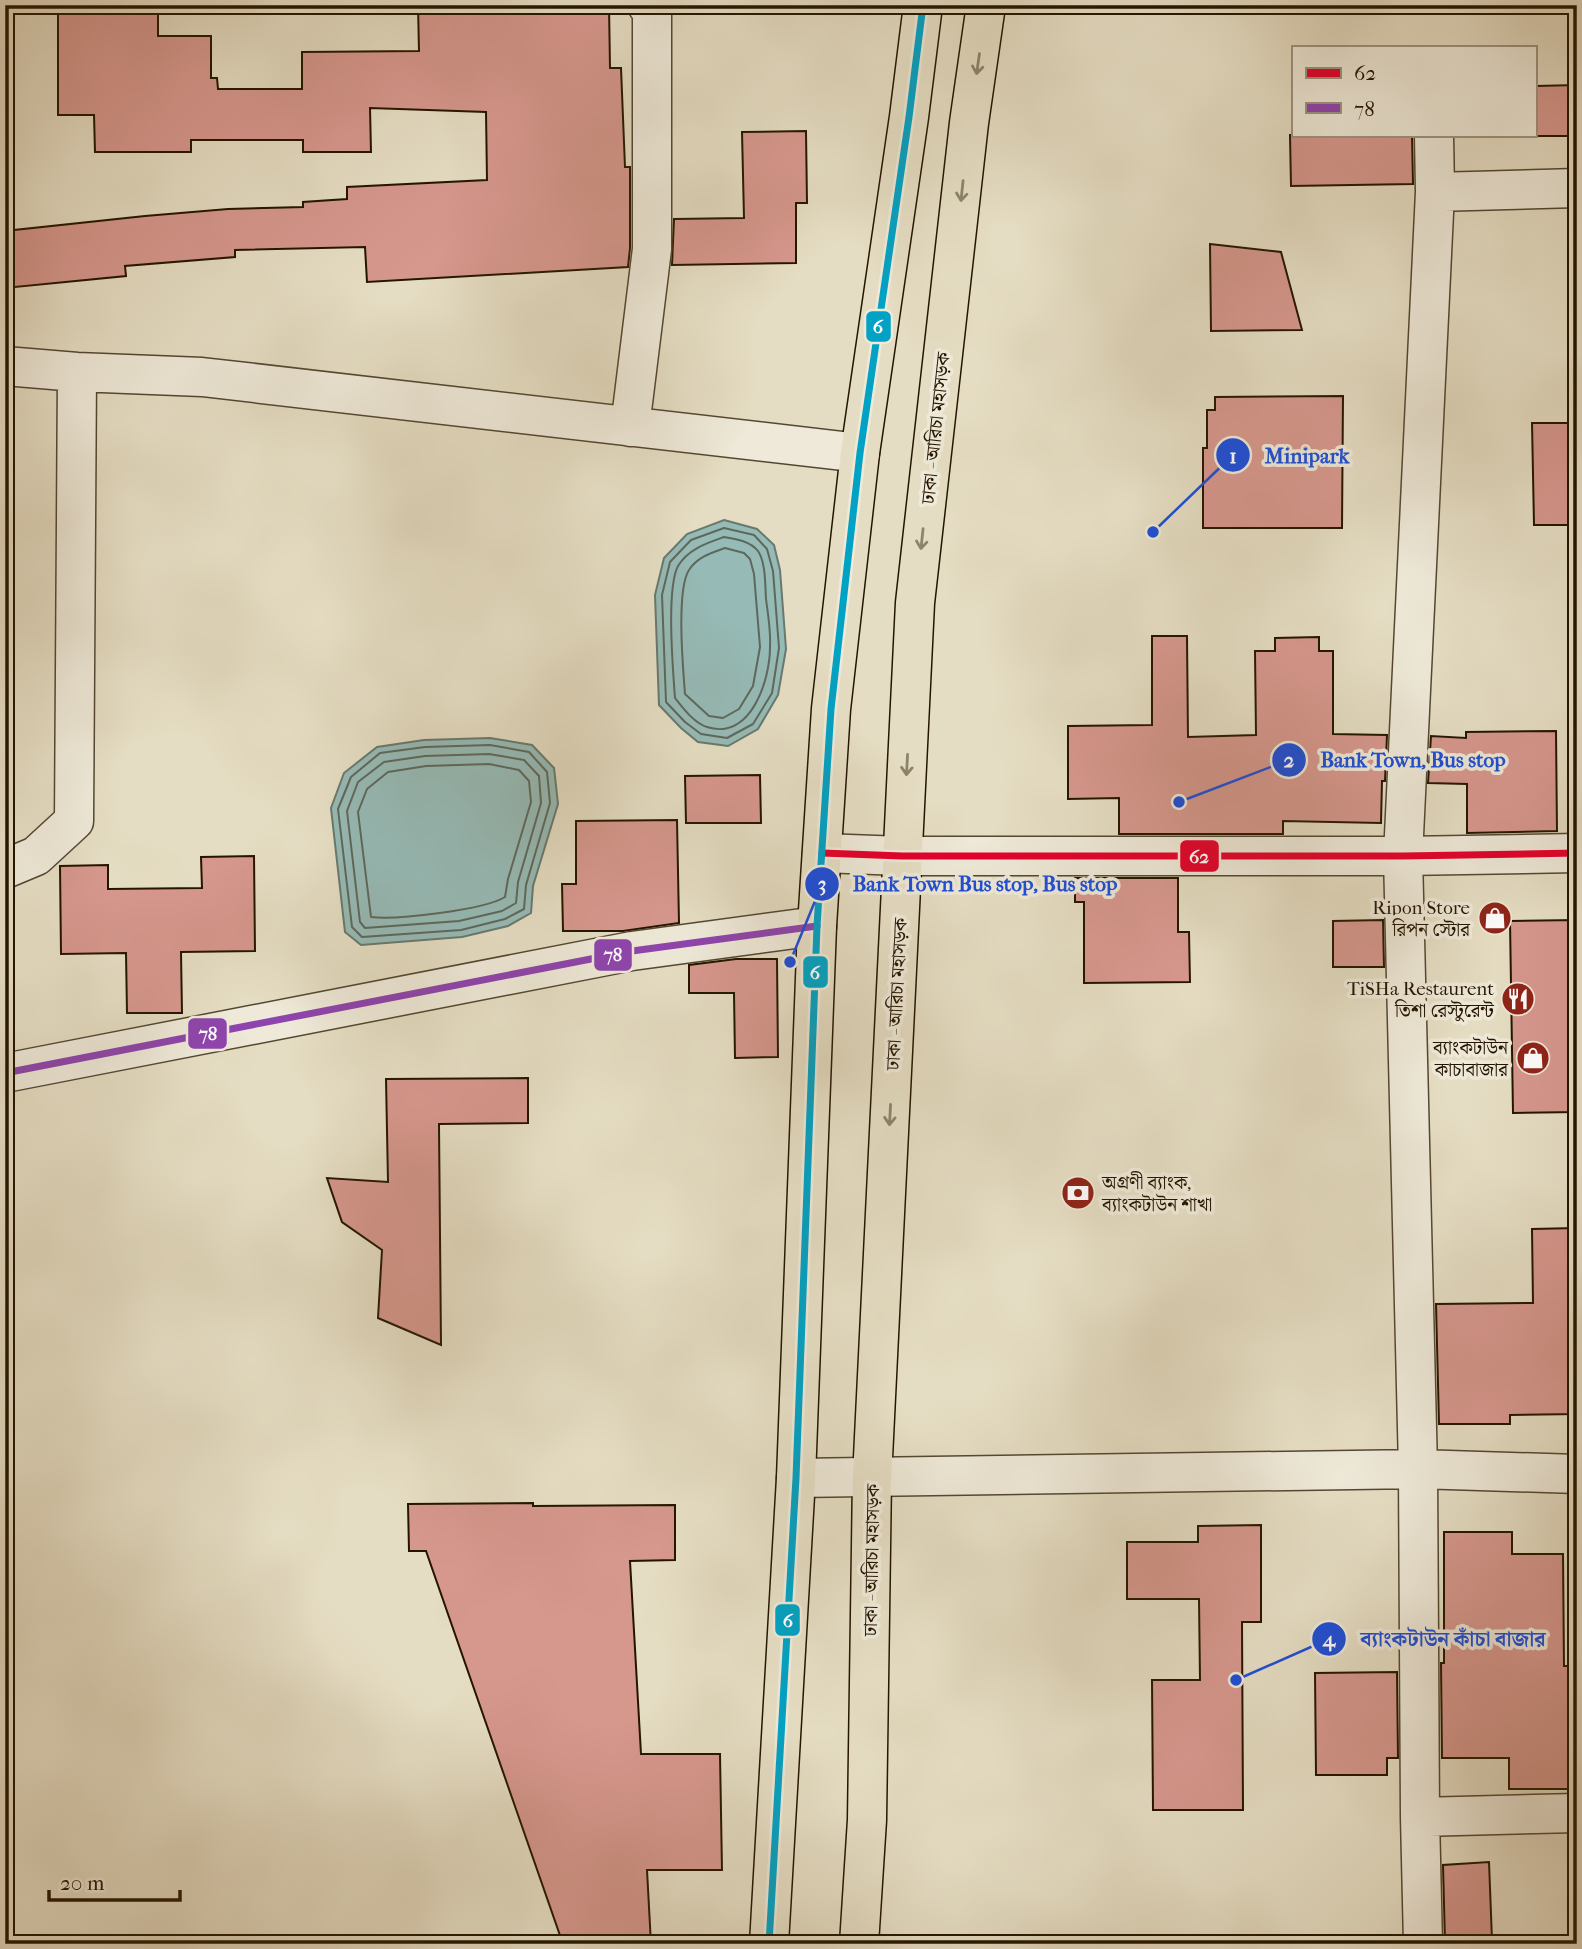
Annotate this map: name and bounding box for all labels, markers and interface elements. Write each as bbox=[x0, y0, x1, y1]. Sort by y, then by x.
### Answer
legend bbox=[1292, 46, 1536, 136]
one-way arrow bbox=[971, 52, 984, 75]
text: 62 bbox=[1354, 61, 1376, 85]
text: 78 bbox=[1354, 97, 1375, 121]
one-way arrow bbox=[955, 179, 968, 202]
line badge: 6 bbox=[865, 310, 892, 343]
text: 6 bbox=[873, 316, 884, 338]
street label: ঢাকা - আরিচা মহাসড়ক bbox=[916, 350, 955, 506]
callout: Minipark bbox=[1216, 434, 1363, 476]
text: 1 bbox=[1229, 444, 1237, 468]
text: Minipark bbox=[1264, 444, 1350, 468]
one-way arrow bbox=[916, 527, 929, 549]
callout: Bank Town, Bus stop bbox=[1272, 739, 1520, 781]
text: 2 bbox=[1284, 748, 1295, 772]
text: Bank Town, Bus stop bbox=[1320, 748, 1506, 772]
one-way arrow bbox=[900, 754, 913, 777]
line badge: 62 bbox=[1179, 839, 1220, 873]
text: 62 bbox=[1189, 846, 1209, 868]
callout: Bank Town Bus stop, Bus stop bbox=[804, 863, 1132, 905]
text: 3 bbox=[818, 872, 826, 896]
text: Bank Town Bus stop, Bus stop bbox=[853, 872, 1118, 896]
place label: Ripon Store রিপন স্টোর bbox=[1372, 897, 1471, 941]
shop icon: Ripon Store রিপন স্টোর bbox=[1476, 899, 1514, 937]
street label: ঢাকা - আরিচা মহাসড়ক bbox=[881, 917, 912, 1072]
line badge: 78 bbox=[593, 938, 633, 972]
text: 78 bbox=[603, 944, 622, 966]
line badge: 6 bbox=[802, 955, 829, 989]
text: 6 bbox=[810, 962, 821, 984]
place label: TiSHa Restaurent তিশা রেস্টুরেন্ট bbox=[1347, 978, 1495, 1022]
restaurant icon: TiSHa Restaurent তিশা রেস্টুরেন্ট bbox=[1499, 980, 1537, 1018]
line badge: 78 bbox=[187, 1017, 228, 1050]
text: 78 bbox=[198, 1023, 217, 1045]
place label: ব্যাংকটাউন কাচাবাজার bbox=[1432, 1036, 1509, 1081]
shop icon: ব্যাংকটাউন কাচাবাজার bbox=[1514, 1039, 1552, 1077]
one-way arrow bbox=[883, 1103, 896, 1126]
place label: অগ্রণী ব্যাংক, ব্যাংকটাউন শাখা bbox=[1101, 1171, 1212, 1216]
bank icon: অগ্রণী ব্যাংক, ব্যাংকটাউন শাখা bbox=[1059, 1174, 1097, 1212]
street label: ঢাকা - আরিচা মহাসড়ক bbox=[859, 1483, 884, 1637]
line badge: 6 bbox=[774, 1603, 801, 1637]
text: 6 bbox=[783, 1610, 794, 1632]
callout: ব্যাংকটাউন কাঁচা বাজার bbox=[1311, 1618, 1560, 1660]
text: ব্যাংকটাউন কাঁচা বাজার bbox=[1359, 1626, 1547, 1651]
text: 4 bbox=[1322, 1627, 1337, 1652]
scale bar bbox=[49, 1858, 180, 1902]
text: 20 m bbox=[60, 1871, 105, 1895]

